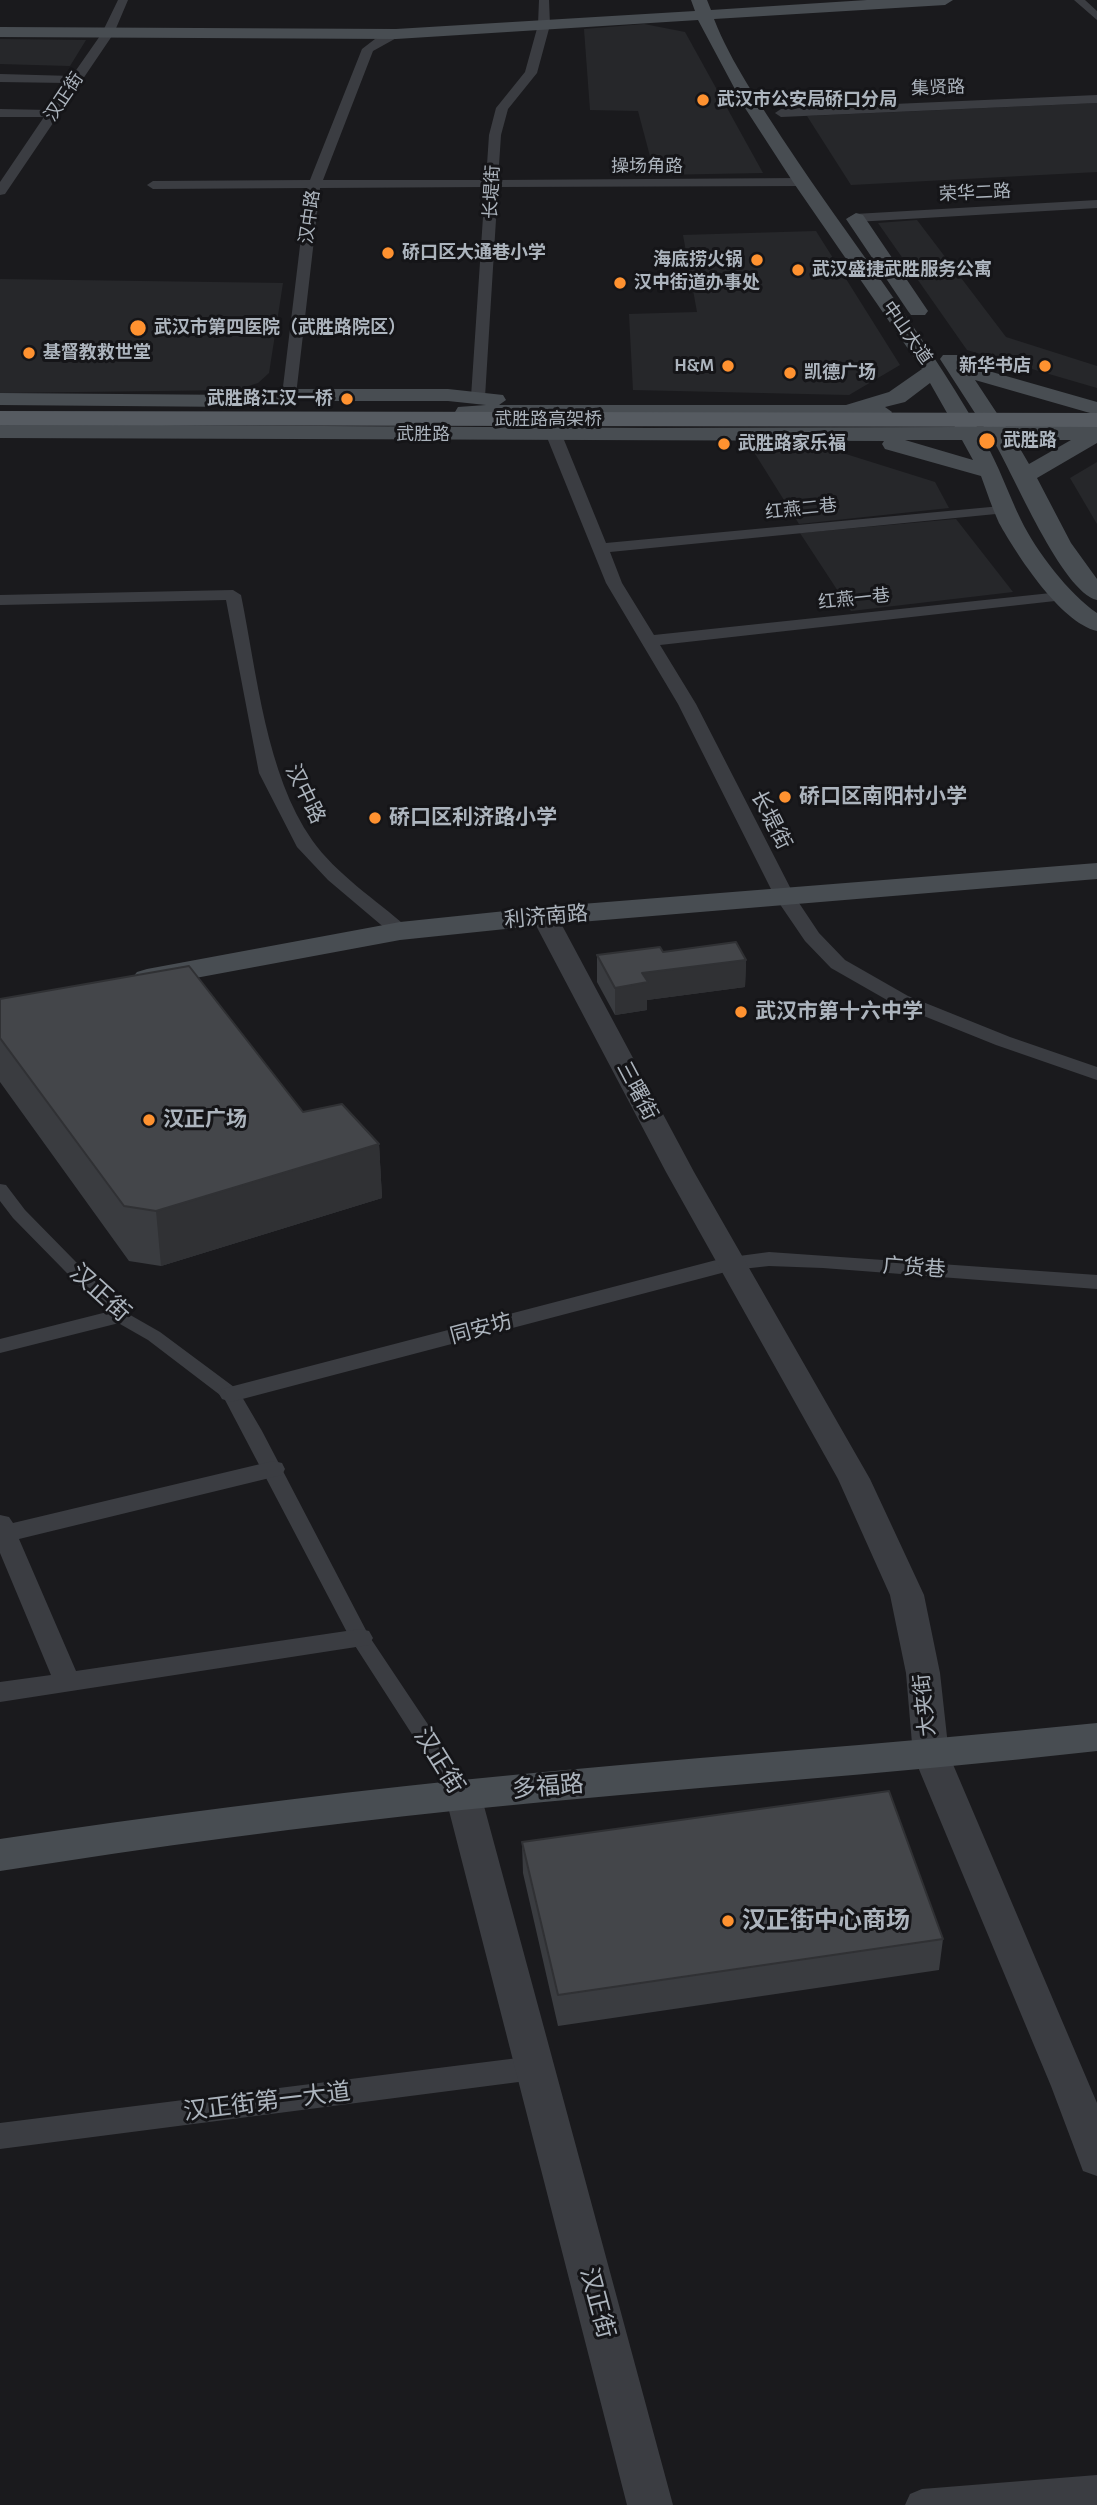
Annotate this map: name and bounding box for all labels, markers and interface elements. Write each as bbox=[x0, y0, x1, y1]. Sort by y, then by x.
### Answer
street label: 汉正街 bbox=[40, 69, 88, 125]
street label: 集贤路 bbox=[911, 76, 965, 100]
place label: 武汉市公安局硚口分局 bbox=[717, 89, 897, 111]
marker: 武汉市公安局硚口分局 bbox=[695, 92, 711, 108]
street label: 操场角路 bbox=[611, 156, 683, 178]
street label: 长堤街 bbox=[480, 164, 504, 220]
street label: 荣华二路 bbox=[938, 180, 1012, 206]
street label: 汉中路 bbox=[296, 189, 324, 245]
place label: 硚口区大通巷小学 bbox=[402, 242, 546, 264]
marker: 硚口区大通巷小学 bbox=[380, 245, 396, 261]
place label: 海底捞火锅 bbox=[653, 249, 743, 271]
marker: 海底捞火锅 bbox=[749, 252, 765, 268]
place label: 武汉盛捷武胜服务公寓 bbox=[812, 259, 992, 281]
marker: 武汉盛捷武胜服务公寓 bbox=[790, 262, 806, 278]
place label: 汉中街道办事处 bbox=[634, 272, 760, 294]
marker: 汉中街道办事处 bbox=[612, 275, 628, 291]
street label: 中山大道 bbox=[878, 297, 936, 369]
place label: 武汉市第四医院（武胜路院区） bbox=[154, 317, 406, 339]
marker: 武汉市第四医院（武胜路院区） bbox=[128, 318, 148, 338]
place label: 基督教救世堂 bbox=[43, 342, 151, 364]
marker: 基督教救世堂 bbox=[21, 345, 37, 361]
place label: H&M bbox=[674, 355, 714, 377]
place label: 新华书店 bbox=[959, 355, 1031, 377]
marker: H&M bbox=[720, 358, 736, 374]
marker: 新华书店 bbox=[1037, 358, 1053, 374]
place label: 凯德广场 bbox=[804, 362, 876, 384]
marker: 凯德广场 bbox=[782, 365, 798, 381]
place label: 武胜路江汉一桥 bbox=[207, 388, 333, 410]
marker: 武胜路江汉一桥 bbox=[339, 391, 355, 407]
street label: 武胜路高架桥 bbox=[494, 409, 602, 431]
street label: 武胜路 bbox=[396, 424, 450, 446]
place label: 武胜路 bbox=[1003, 430, 1057, 452]
marker: 武胜路 bbox=[977, 431, 997, 451]
place label: 武胜路家乐福 bbox=[738, 433, 846, 455]
marker: 武胜路家乐福 bbox=[716, 436, 732, 452]
street label: 红燕二巷 bbox=[764, 494, 838, 524]
street label: 红燕一巷 bbox=[817, 584, 891, 614]
street label: 汉中路 bbox=[280, 760, 330, 828]
place label: 硚口区南阳村小学 bbox=[799, 784, 967, 810]
street label: 长堤街 bbox=[745, 786, 797, 854]
marker: 硚口区南阳村小学 bbox=[777, 789, 793, 805]
place label: 硚口区利济路小学 bbox=[389, 805, 557, 831]
marker: 硚口区利济路小学 bbox=[367, 810, 383, 826]
street label: 利济南路 bbox=[503, 901, 589, 933]
place label: 武汉市第十六中学 bbox=[755, 999, 923, 1025]
marker: 武汉市第十六中学 bbox=[733, 1004, 749, 1020]
street label: 三曙街 bbox=[611, 1057, 663, 1125]
place label: 汉正广场 bbox=[163, 1107, 247, 1133]
marker: 汉正广场 bbox=[141, 1112, 157, 1128]
street label: 广货巷 bbox=[882, 1253, 946, 1283]
street label: 汉正街 bbox=[64, 1258, 136, 1328]
street label: 同安坊 bbox=[447, 1309, 515, 1349]
street label: 大夹街 bbox=[909, 1672, 941, 1738]
street label: 汉正街 bbox=[408, 1723, 470, 1799]
street label: 多福路 bbox=[511, 1770, 585, 1804]
place label: 汉正街中心商场 bbox=[742, 1907, 910, 1935]
marker: 汉正街中心商场 bbox=[720, 1913, 736, 1929]
street label: 汉正街第一大道 bbox=[182, 2077, 352, 2127]
street label: 汉正街 bbox=[574, 2264, 620, 2342]

